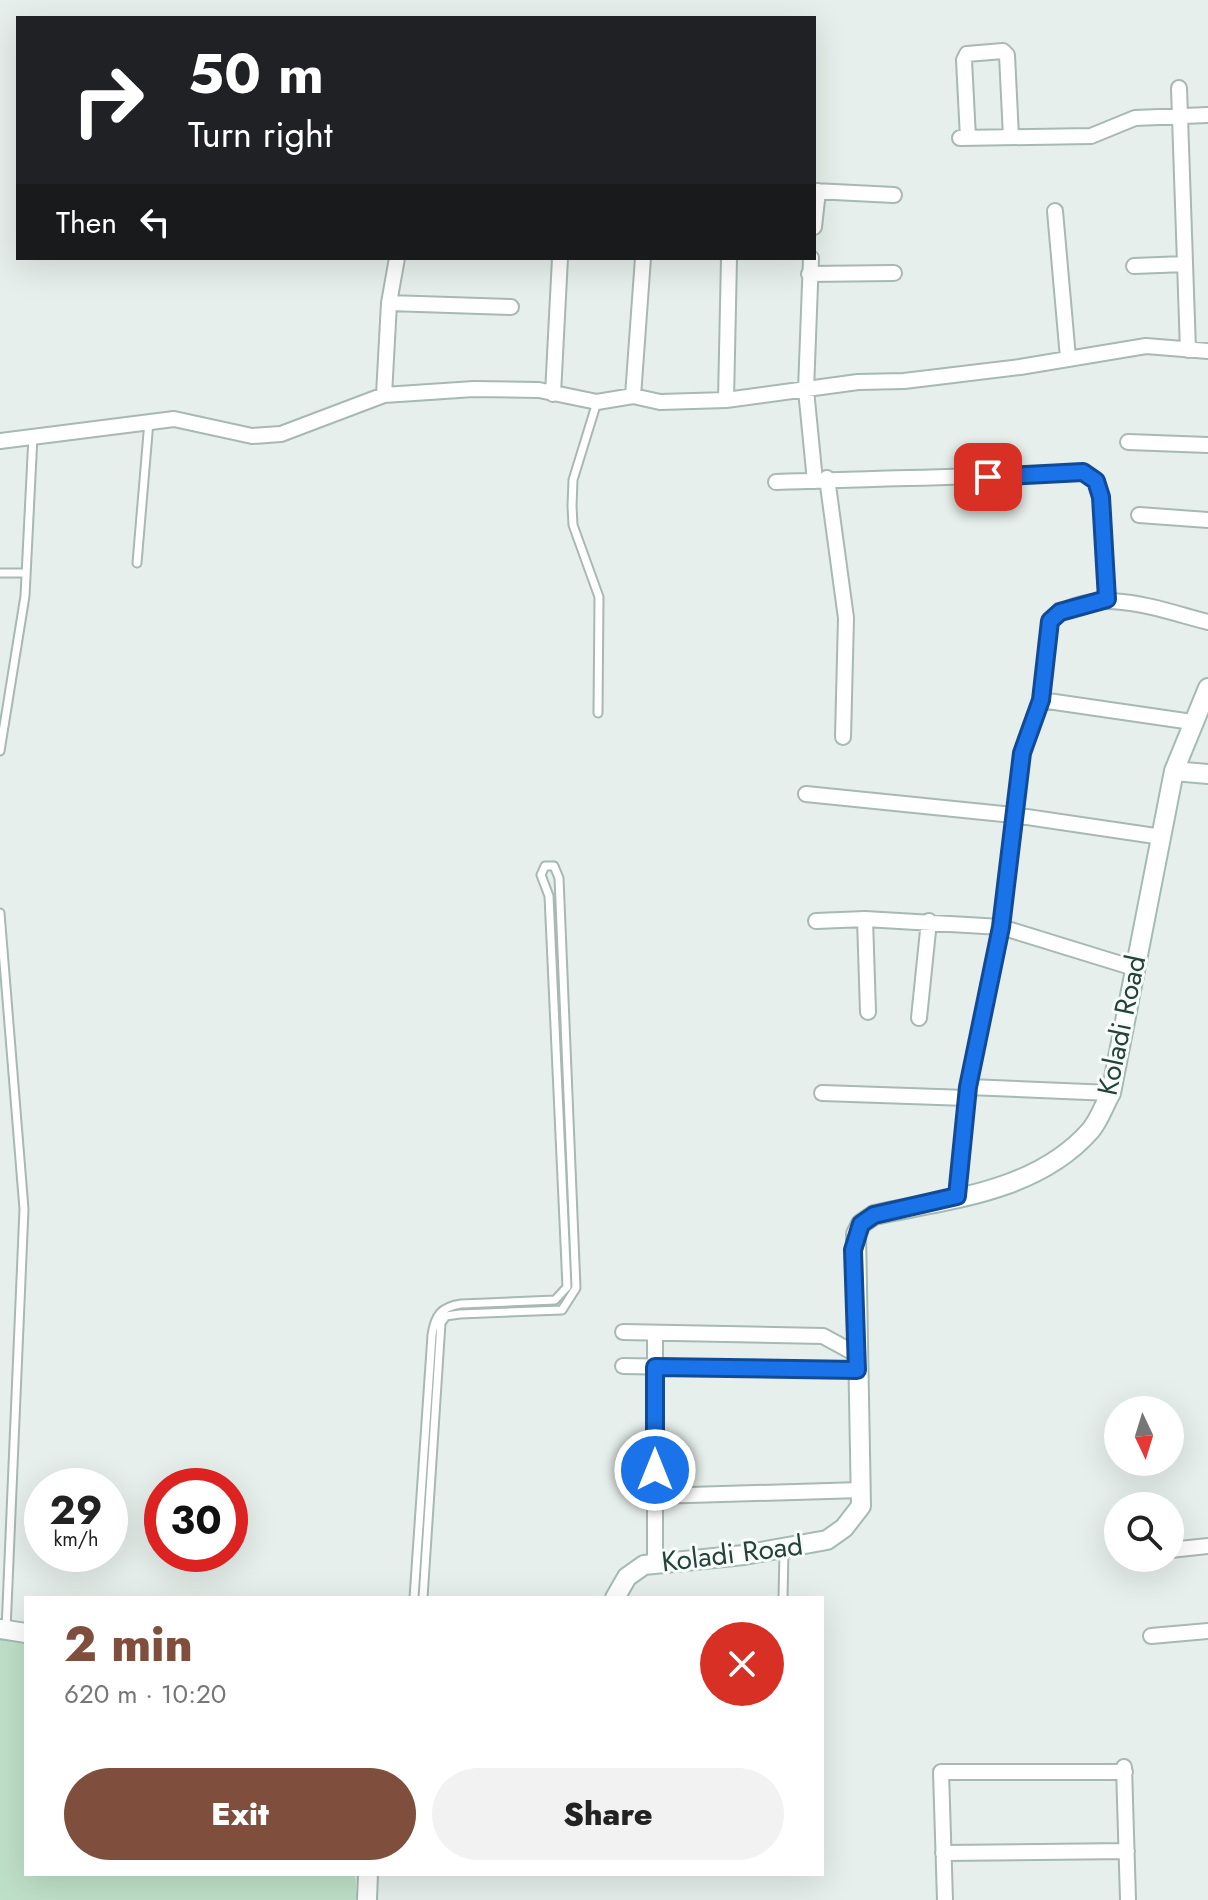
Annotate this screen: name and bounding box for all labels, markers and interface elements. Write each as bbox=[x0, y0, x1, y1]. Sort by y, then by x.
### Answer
text: 50 m bbox=[188, 33, 324, 114]
icon: right bbox=[56, 48, 160, 152]
text: Turn right bbox=[188, 108, 333, 160]
icon: left bbox=[133, 200, 177, 244]
text: Then bbox=[56, 201, 117, 244]
pin bbox=[954, 443, 1022, 511]
icon: arrive bbox=[966, 455, 1010, 499]
street label: Koladi Road bbox=[1087, 951, 1156, 1099]
north arrow bbox=[1104, 1396, 1184, 1476]
map controls bbox=[1104, 1396, 1184, 1572]
position arrow bbox=[613, 1428, 697, 1512]
speed limit sign: 30 bbox=[144, 1468, 248, 1572]
text: 29 bbox=[50, 1481, 103, 1539]
button: search bbox=[1104, 1492, 1184, 1572]
street label: Koladi Road bbox=[659, 1524, 805, 1583]
text: km/h bbox=[53, 1525, 99, 1554]
text: 2 min bbox=[64, 1610, 193, 1679]
button: close bbox=[700, 1622, 784, 1706]
text: 620 m · 10:20 bbox=[64, 1675, 226, 1713]
button: Exit bbox=[64, 1768, 416, 1860]
button: Share bbox=[432, 1768, 784, 1860]

